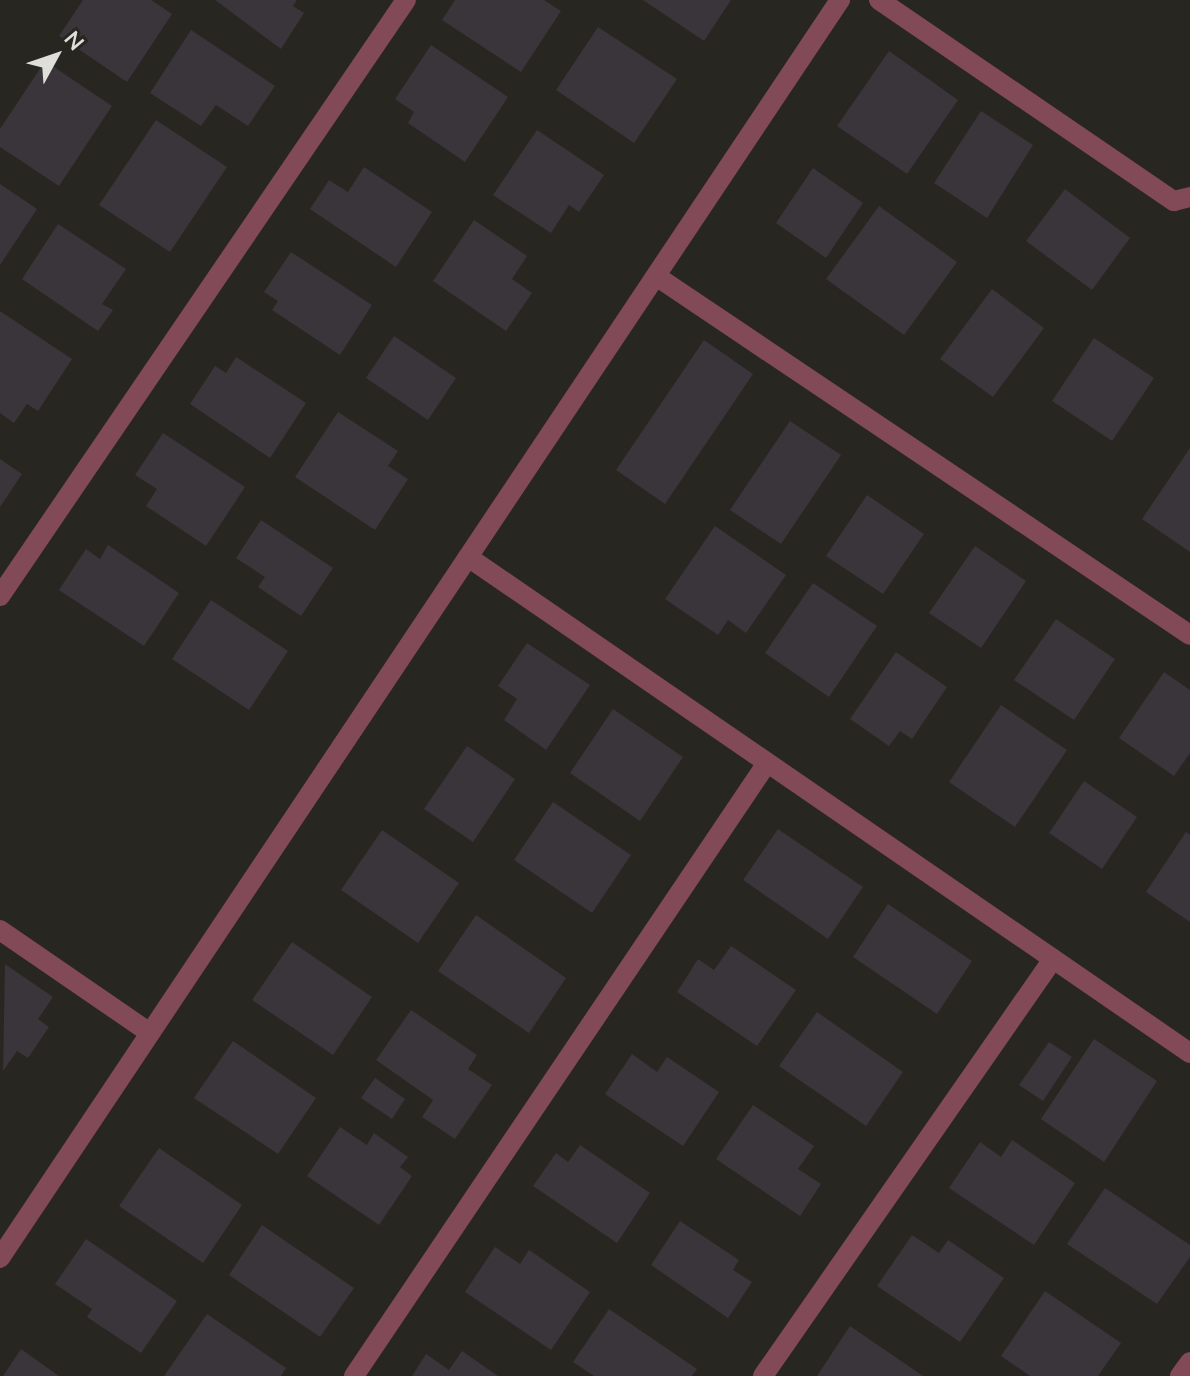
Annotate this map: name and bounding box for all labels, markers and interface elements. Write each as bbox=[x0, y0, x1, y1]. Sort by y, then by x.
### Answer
north arrow bbox=[16, 16, 96, 96]
text: N bbox=[58, 25, 90, 56]

